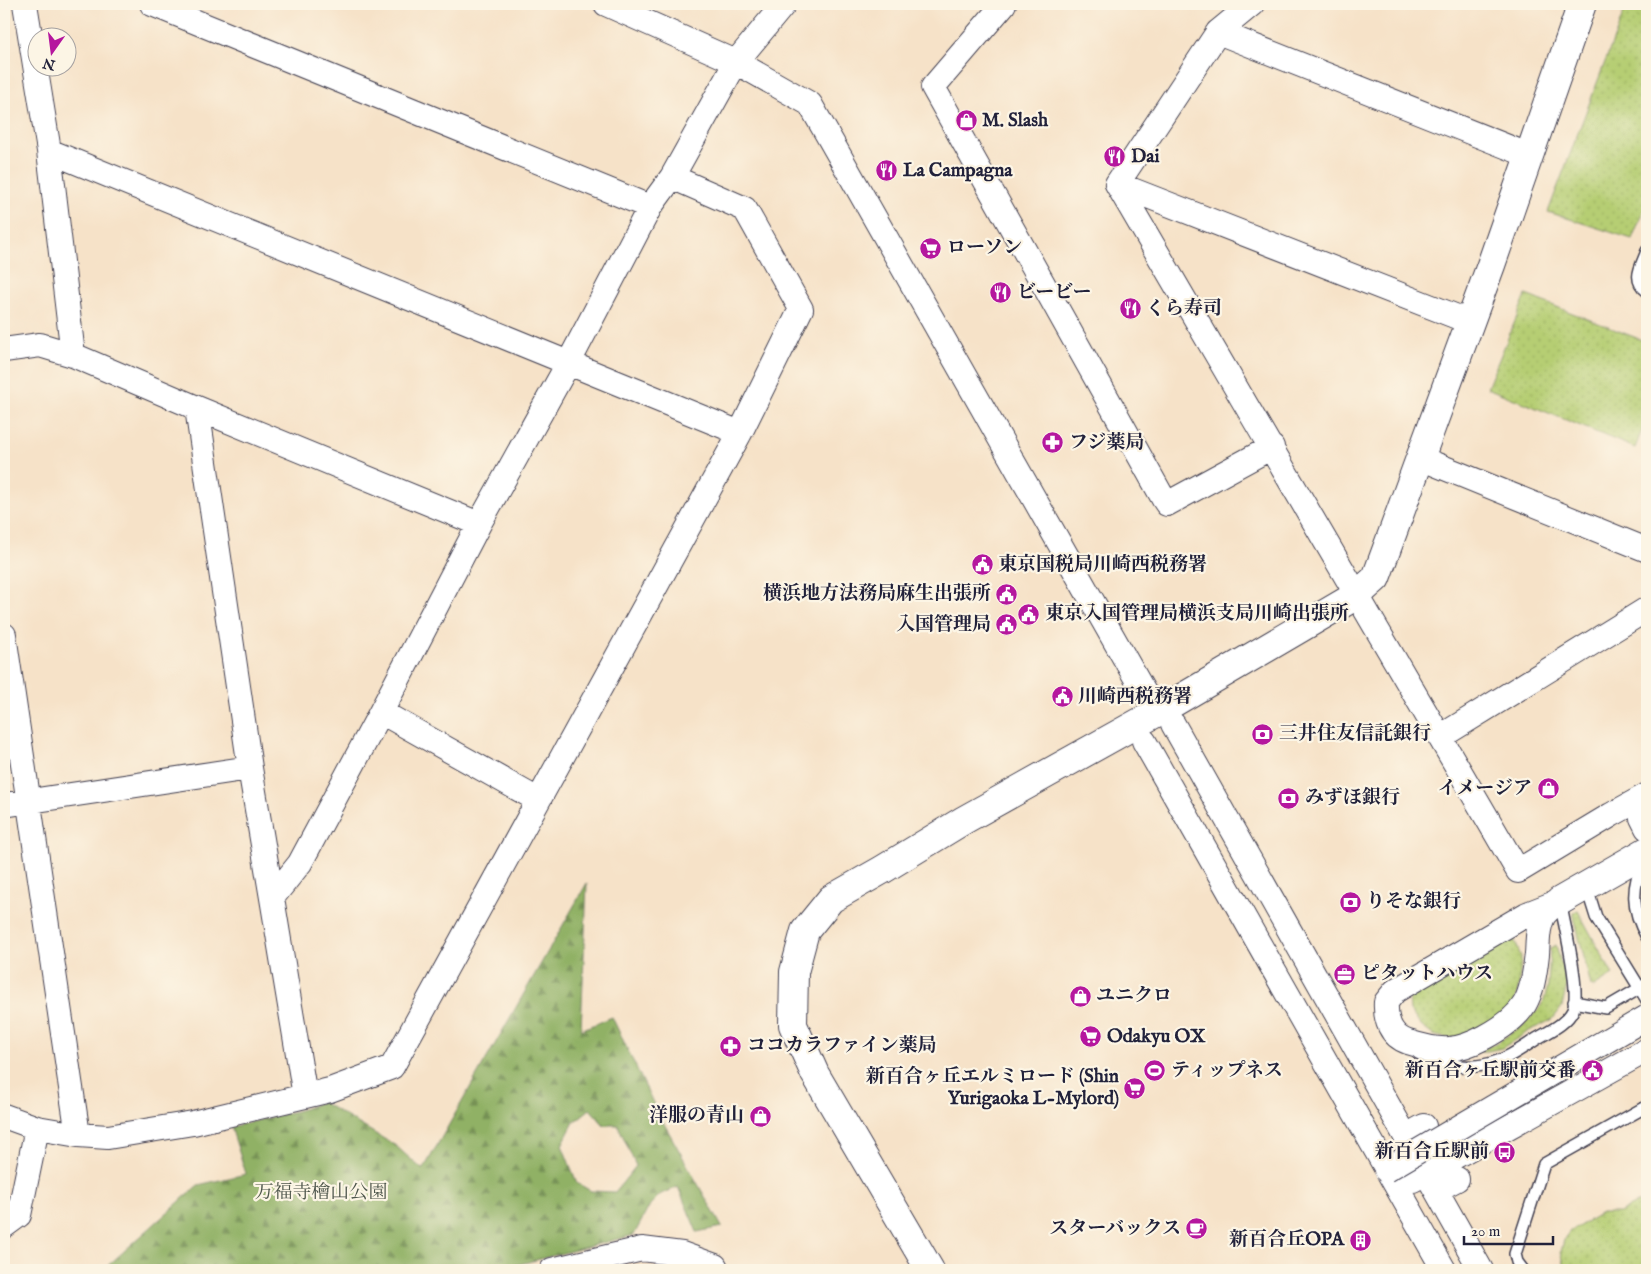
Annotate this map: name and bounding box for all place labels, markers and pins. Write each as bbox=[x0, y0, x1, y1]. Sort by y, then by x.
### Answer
shop icon: M. Slash bbox=[954, 109, 978, 133]
place label: M. Slash bbox=[982, 109, 1049, 133]
restaurant icon: Dai bbox=[1103, 145, 1127, 169]
place label: Dai bbox=[1131, 145, 1160, 169]
restaurant icon: La Campagna bbox=[875, 159, 899, 183]
place label: La Campagna bbox=[903, 159, 1013, 183]
supermarket icon: ローソン bbox=[919, 236, 943, 260]
place label: ローソン bbox=[947, 236, 1022, 260]
restaurant icon: ビービー bbox=[989, 281, 1013, 305]
place label: ビービー bbox=[1017, 281, 1091, 305]
restaurant icon: くら寿司 bbox=[1118, 297, 1142, 321]
place label: くら寿司 bbox=[1146, 297, 1222, 321]
pharmacy icon: フジ薬局 bbox=[1041, 431, 1065, 455]
place label: フジ薬局 bbox=[1069, 431, 1144, 455]
public building icon: 東京国税局川崎西税務署 bbox=[970, 553, 994, 577]
place label: 東京国税局川崎西税務署 bbox=[998, 553, 1207, 577]
place label: 横浜地方法務局麻生出張所 bbox=[763, 582, 991, 606]
public building icon: 横浜地方法務局麻生出張所 bbox=[995, 582, 1019, 606]
public building icon: 東京入国管理局横浜支局川崎出張所 bbox=[1017, 602, 1041, 626]
place label: 東京入国管理局横浜支局川崎出張所 bbox=[1045, 602, 1349, 626]
place label: 入国管理局 bbox=[896, 613, 991, 637]
public building icon: 入国管理局 bbox=[995, 613, 1019, 637]
public building icon: 川崎西税務署 bbox=[1050, 685, 1074, 709]
place label: 川崎西税務署 bbox=[1078, 685, 1192, 709]
bank icon: 三井住友信託銀行 bbox=[1251, 722, 1275, 746]
place label: 三井住友信託銀行 bbox=[1279, 722, 1431, 746]
place label: イメージア bbox=[1438, 777, 1532, 801]
shop icon: イメージア bbox=[1536, 777, 1560, 801]
bank icon: みずほ銀行 bbox=[1277, 786, 1301, 810]
place label: みずほ銀行 bbox=[1305, 786, 1400, 810]
bank icon: りそな銀行 bbox=[1338, 890, 1362, 914]
place label: りそな銀行 bbox=[1366, 890, 1461, 914]
office icon: ピタットハウス bbox=[1333, 962, 1357, 986]
place label: ピタットハウス bbox=[1361, 962, 1493, 986]
shop icon: ユニクロ bbox=[1068, 984, 1092, 1008]
place label: ユニクロ bbox=[1096, 984, 1172, 1008]
supermarket icon: Odakyu OX bbox=[1079, 1025, 1103, 1049]
place label: Odakyu OX bbox=[1107, 1025, 1206, 1049]
pharmacy icon: ココカラファイン薬局 bbox=[719, 1034, 743, 1058]
place label: ココカラファイン薬局 bbox=[747, 1034, 937, 1058]
sports icon: ティップネス bbox=[1143, 1059, 1167, 1083]
place label: ティップネス bbox=[1171, 1059, 1283, 1083]
place label: 新百合ヶ丘駅前交番 bbox=[1405, 1059, 1576, 1083]
public building icon: 新百合ヶ丘駅前交番 bbox=[1580, 1059, 1604, 1083]
place label: 新百合ヶ丘エルミロード (Shin Yurigaoka L-Mylord) bbox=[866, 1065, 1119, 1111]
supermarket icon: 新百合ヶ丘エルミロード (Shin Yurigaoka L-Mylord) bbox=[1123, 1076, 1147, 1100]
place label: 洋服の青山 bbox=[649, 1104, 744, 1128]
shop icon: 洋服の青山 bbox=[748, 1104, 772, 1128]
place label: 新百合丘駅前 bbox=[1375, 1140, 1489, 1164]
bus stop icon: 新百合丘駅前 bbox=[1493, 1140, 1517, 1164]
place label: スターバックス bbox=[1049, 1217, 1181, 1241]
cafe icon: スターバックス bbox=[1185, 1217, 1209, 1241]
place label: 新百合丘OPA bbox=[1229, 1228, 1345, 1252]
building icon: 新百合丘OPA bbox=[1348, 1228, 1372, 1252]

